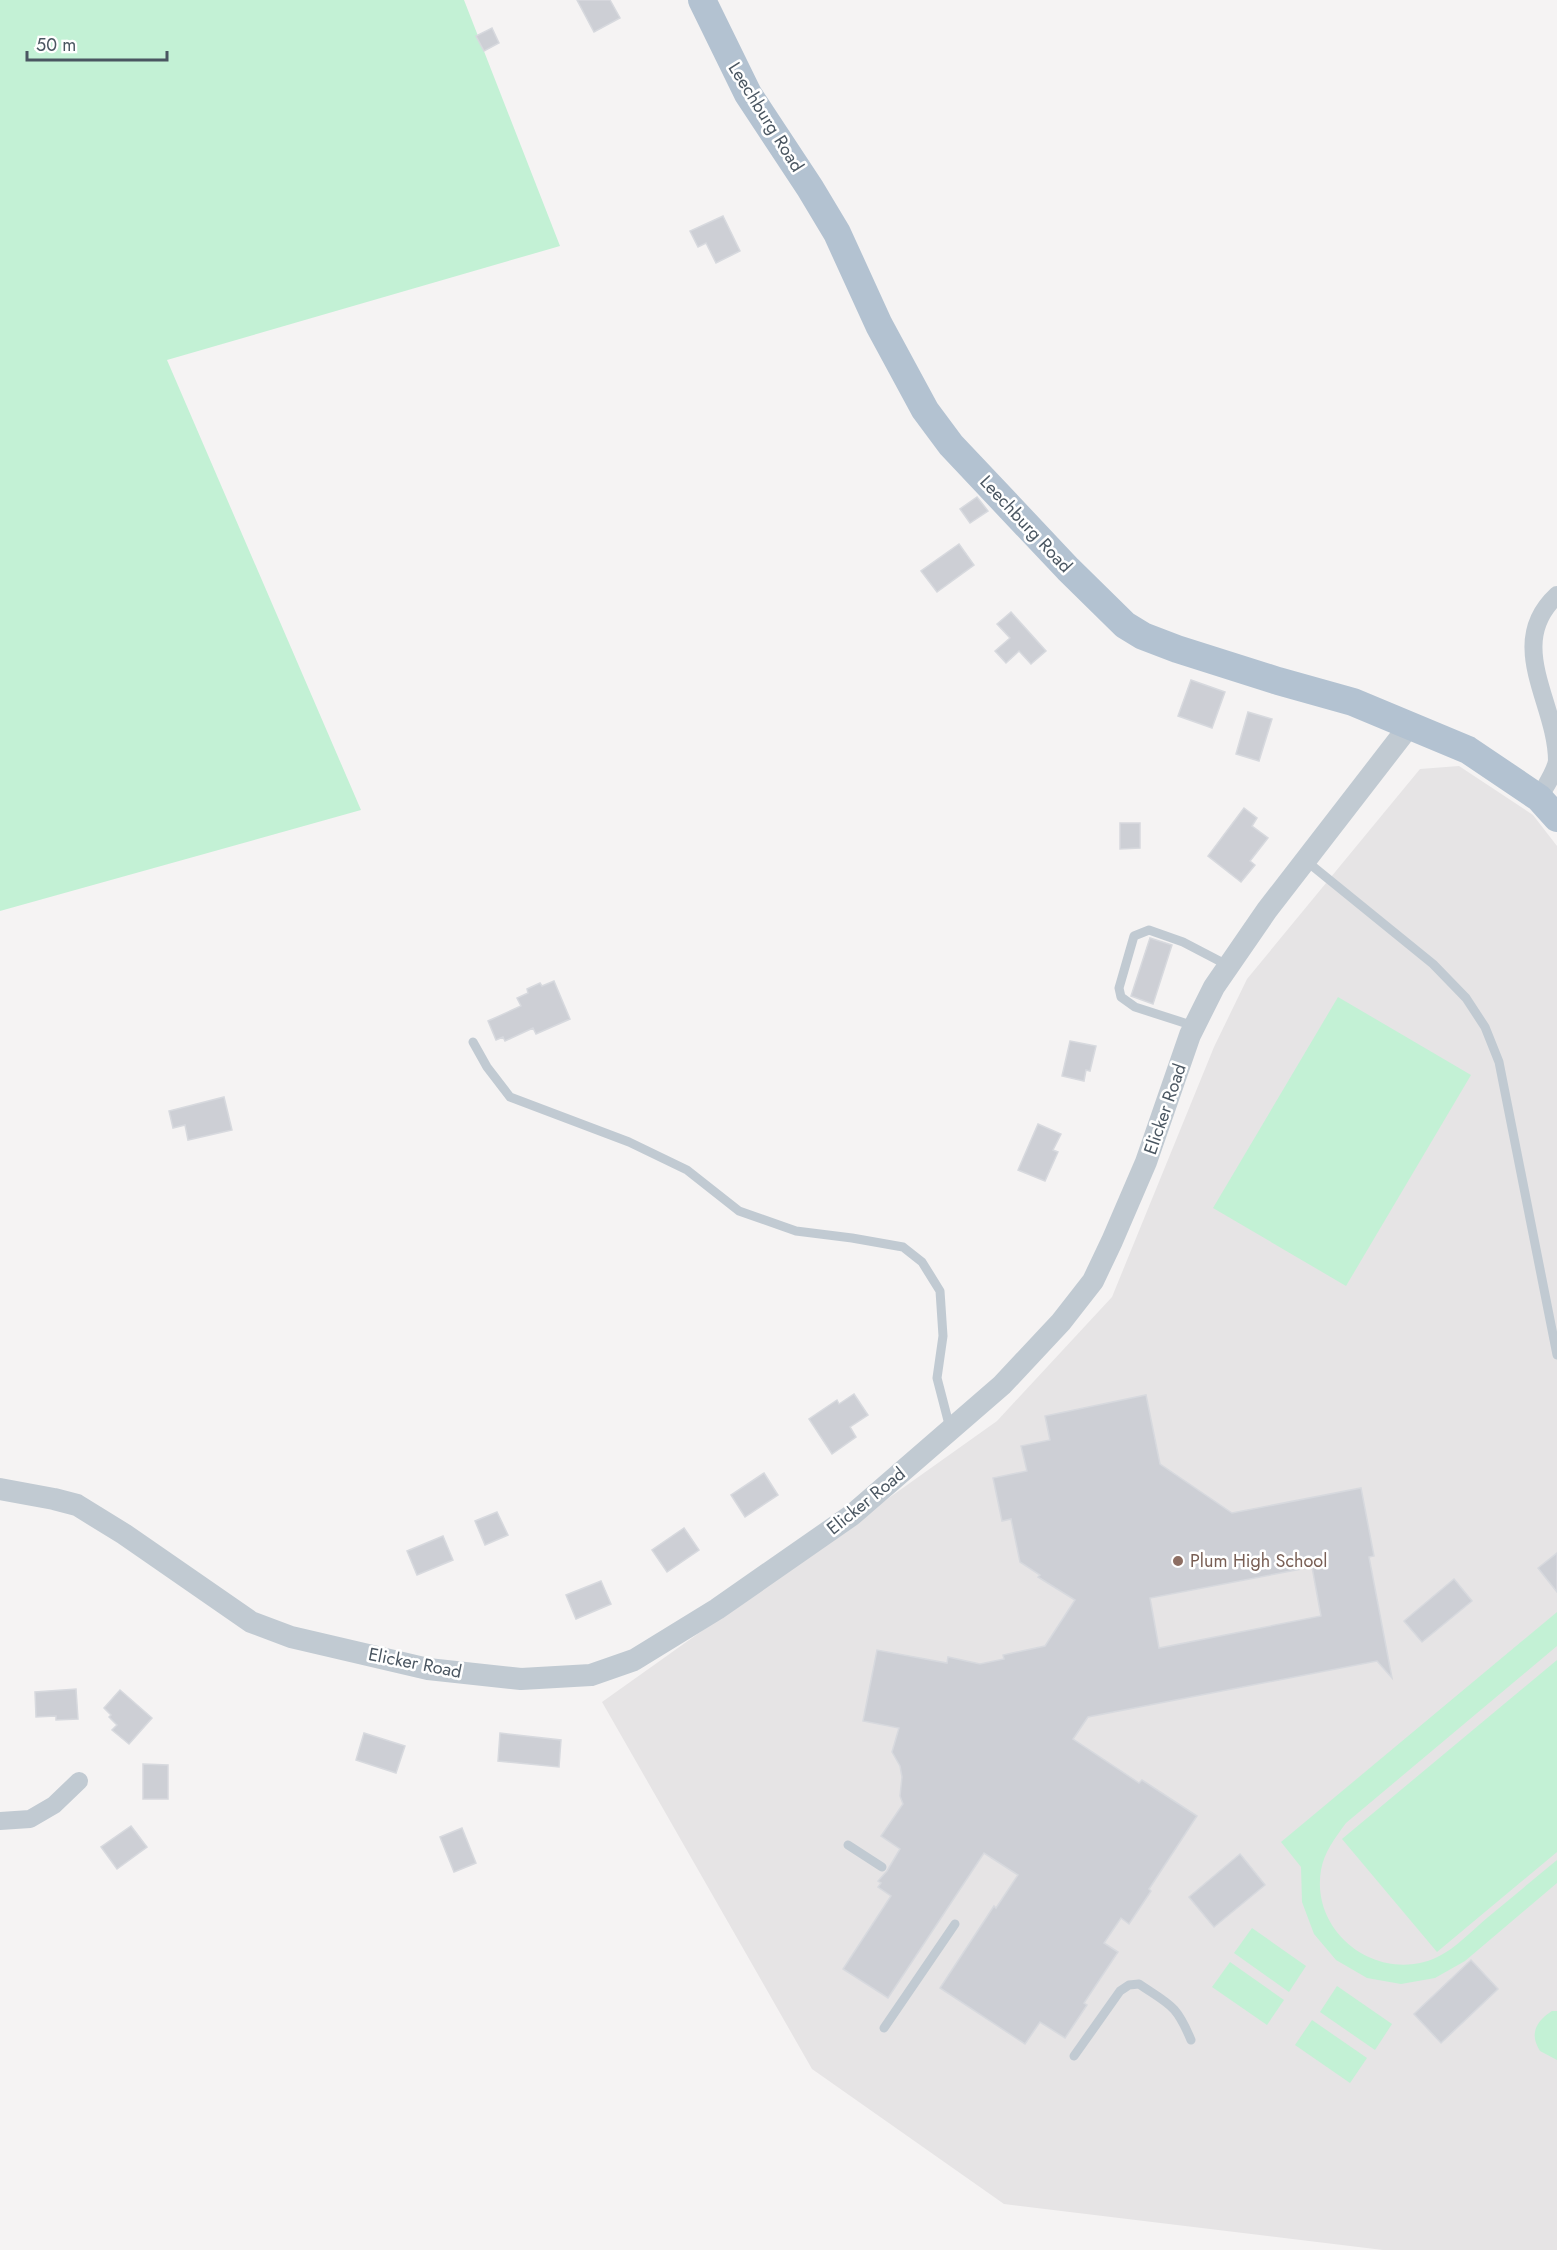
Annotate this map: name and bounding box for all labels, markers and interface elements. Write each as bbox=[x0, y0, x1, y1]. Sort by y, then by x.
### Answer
scale bar bbox=[27, 24, 166, 62]
text: 50 m bbox=[36, 32, 76, 58]
street label: Leechburg Road bbox=[722, 57, 810, 177]
street label: Leechburg Road bbox=[974, 469, 1078, 579]
street label: Elicker Road bbox=[1137, 1060, 1193, 1158]
street label: Elicker Road bbox=[821, 1461, 911, 1541]
place label: Plum High School bbox=[1190, 1548, 1327, 1574]
marker: Plum High School bbox=[1171, 1554, 1185, 1568]
street label: Elicker Road bbox=[366, 1641, 464, 1685]

